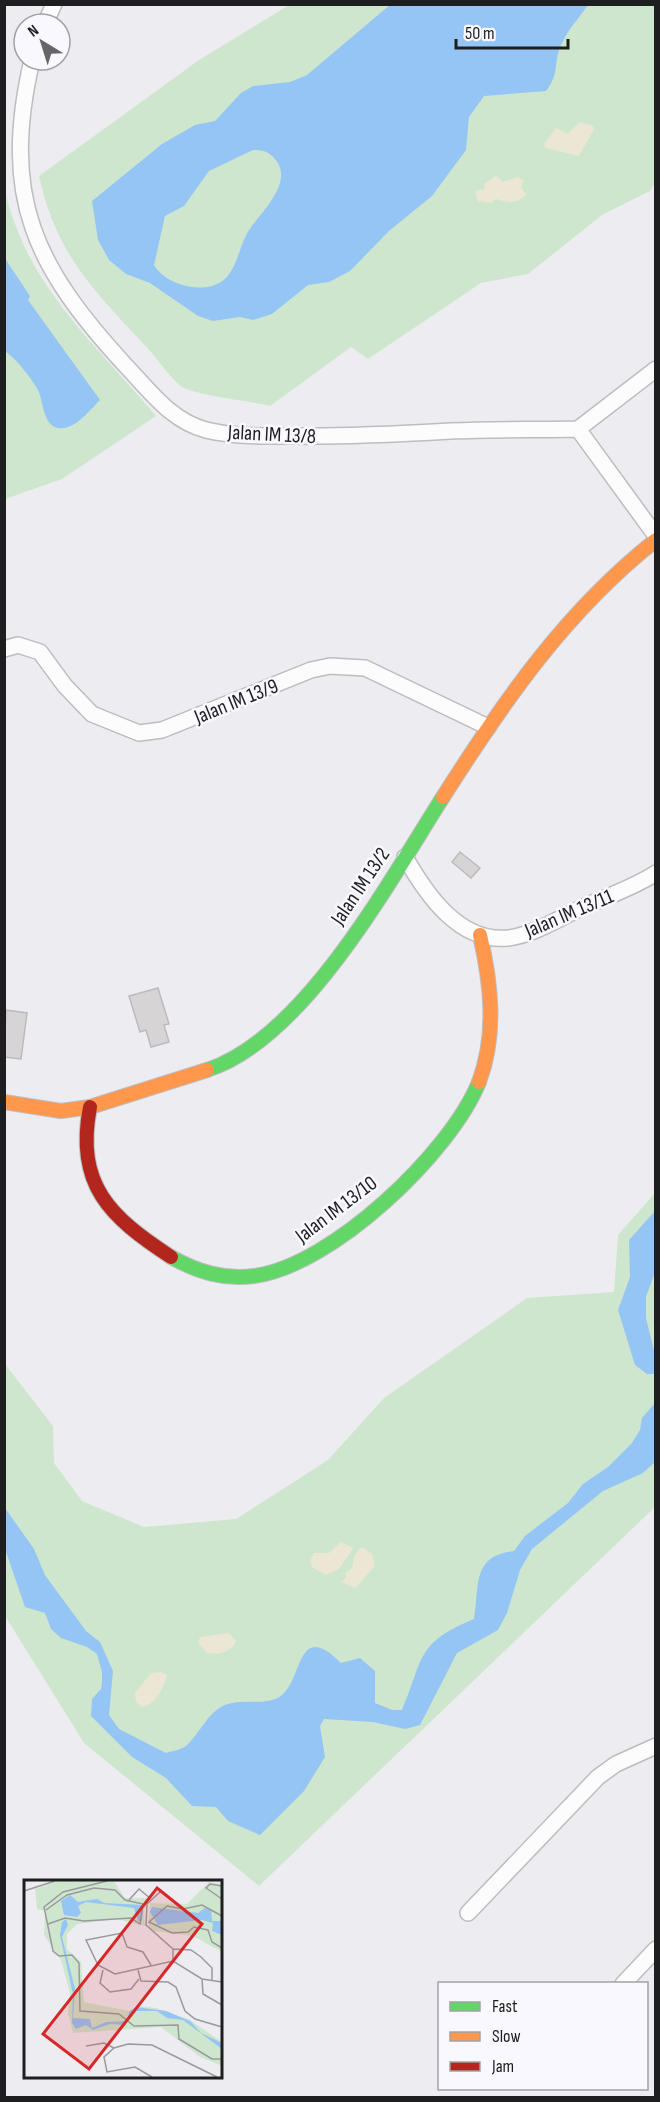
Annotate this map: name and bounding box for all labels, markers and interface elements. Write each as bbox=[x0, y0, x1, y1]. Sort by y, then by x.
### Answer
north arrow bbox=[12, 12, 72, 72]
scale bar bbox=[456, 12, 568, 50]
text: N bbox=[24, 21, 43, 41]
text: 50 m bbox=[465, 23, 495, 44]
street label: Jalan IM 13/8 bbox=[226, 420, 317, 449]
street label: Jalan IM 13/9 bbox=[190, 673, 282, 730]
street label: Jalan IM 13/2 bbox=[325, 843, 395, 930]
street label: Jalan IM 13/11 bbox=[520, 883, 618, 944]
street label: Jalan IM 13/10 bbox=[290, 1171, 382, 1249]
inset map bbox=[24, 1880, 222, 2078]
legend bbox=[438, 1982, 648, 2090]
text: Fast bbox=[492, 1996, 518, 2017]
text: Slow bbox=[492, 2026, 521, 2047]
text: Jam bbox=[491, 2056, 514, 2077]

